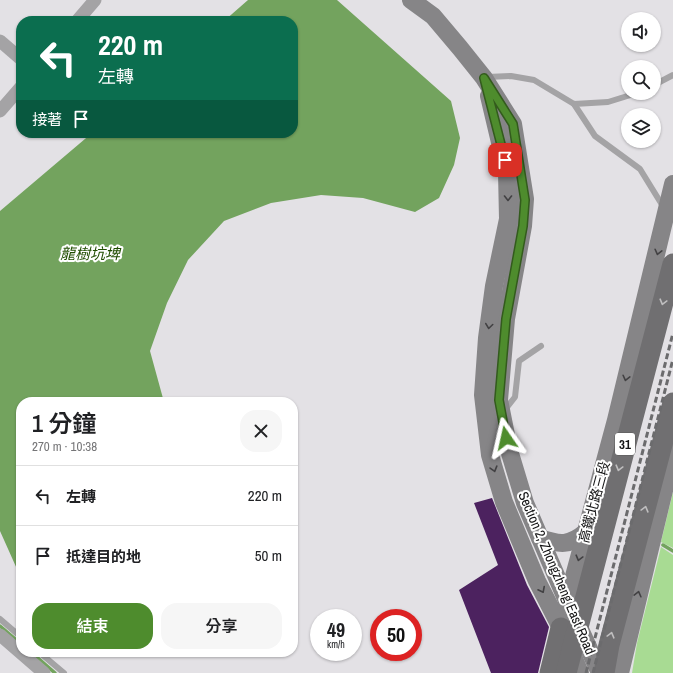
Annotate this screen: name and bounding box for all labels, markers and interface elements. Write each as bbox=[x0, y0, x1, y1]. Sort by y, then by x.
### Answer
map controls bbox=[621, 12, 661, 148]
button: sound bbox=[621, 12, 661, 52]
text: 220 m bbox=[98, 26, 163, 64]
icon: left bbox=[32, 32, 84, 84]
button: search bbox=[621, 60, 661, 100]
text: 左轉 bbox=[98, 64, 134, 89]
icon: arrive bbox=[70, 108, 92, 130]
button: layers bbox=[621, 108, 661, 148]
text: 接著 bbox=[32, 109, 62, 130]
pin bbox=[488, 143, 522, 177]
icon: arrive bbox=[494, 149, 516, 171]
one-way arrow bbox=[504, 195, 512, 201]
water label: 龍樹坑埤 bbox=[60, 243, 122, 264]
one-way arrow bbox=[654, 249, 662, 255]
one-way arrow bbox=[659, 298, 668, 305]
one-way arrow bbox=[485, 323, 494, 329]
one-way arrow bbox=[622, 374, 631, 381]
text: 1 分鐘 bbox=[32, 407, 96, 439]
button: close bbox=[240, 410, 282, 452]
position arrow bbox=[485, 417, 527, 459]
road number: 31 bbox=[615, 433, 635, 455]
text: 270 m · 10:38 bbox=[32, 438, 97, 455]
street label: 高鐵北路三段 bbox=[574, 459, 614, 545]
one-way arrow bbox=[489, 465, 498, 472]
one-way arrow bbox=[615, 465, 623, 471]
icon: left bbox=[32, 485, 54, 507]
text: 220 m bbox=[248, 485, 282, 506]
text: 左轉 bbox=[66, 486, 96, 507]
street label: Section 2, Zhongzheng East Road bbox=[514, 489, 600, 657]
one-way arrow bbox=[640, 506, 649, 513]
icon: arrive bbox=[32, 545, 54, 567]
text: 50 m bbox=[255, 545, 282, 566]
text: 抵達目的地 bbox=[66, 546, 141, 567]
one-way arrow bbox=[575, 554, 584, 561]
one-way arrow bbox=[537, 585, 544, 593]
one-way arrow bbox=[634, 591, 642, 597]
button: 結束 bbox=[32, 603, 153, 649]
button: 分享 bbox=[161, 603, 282, 649]
speed limit sign: 50 bbox=[370, 609, 422, 661]
text: 49 bbox=[327, 616, 345, 643]
one-way arrow bbox=[607, 631, 615, 638]
text: km/h bbox=[327, 638, 345, 651]

